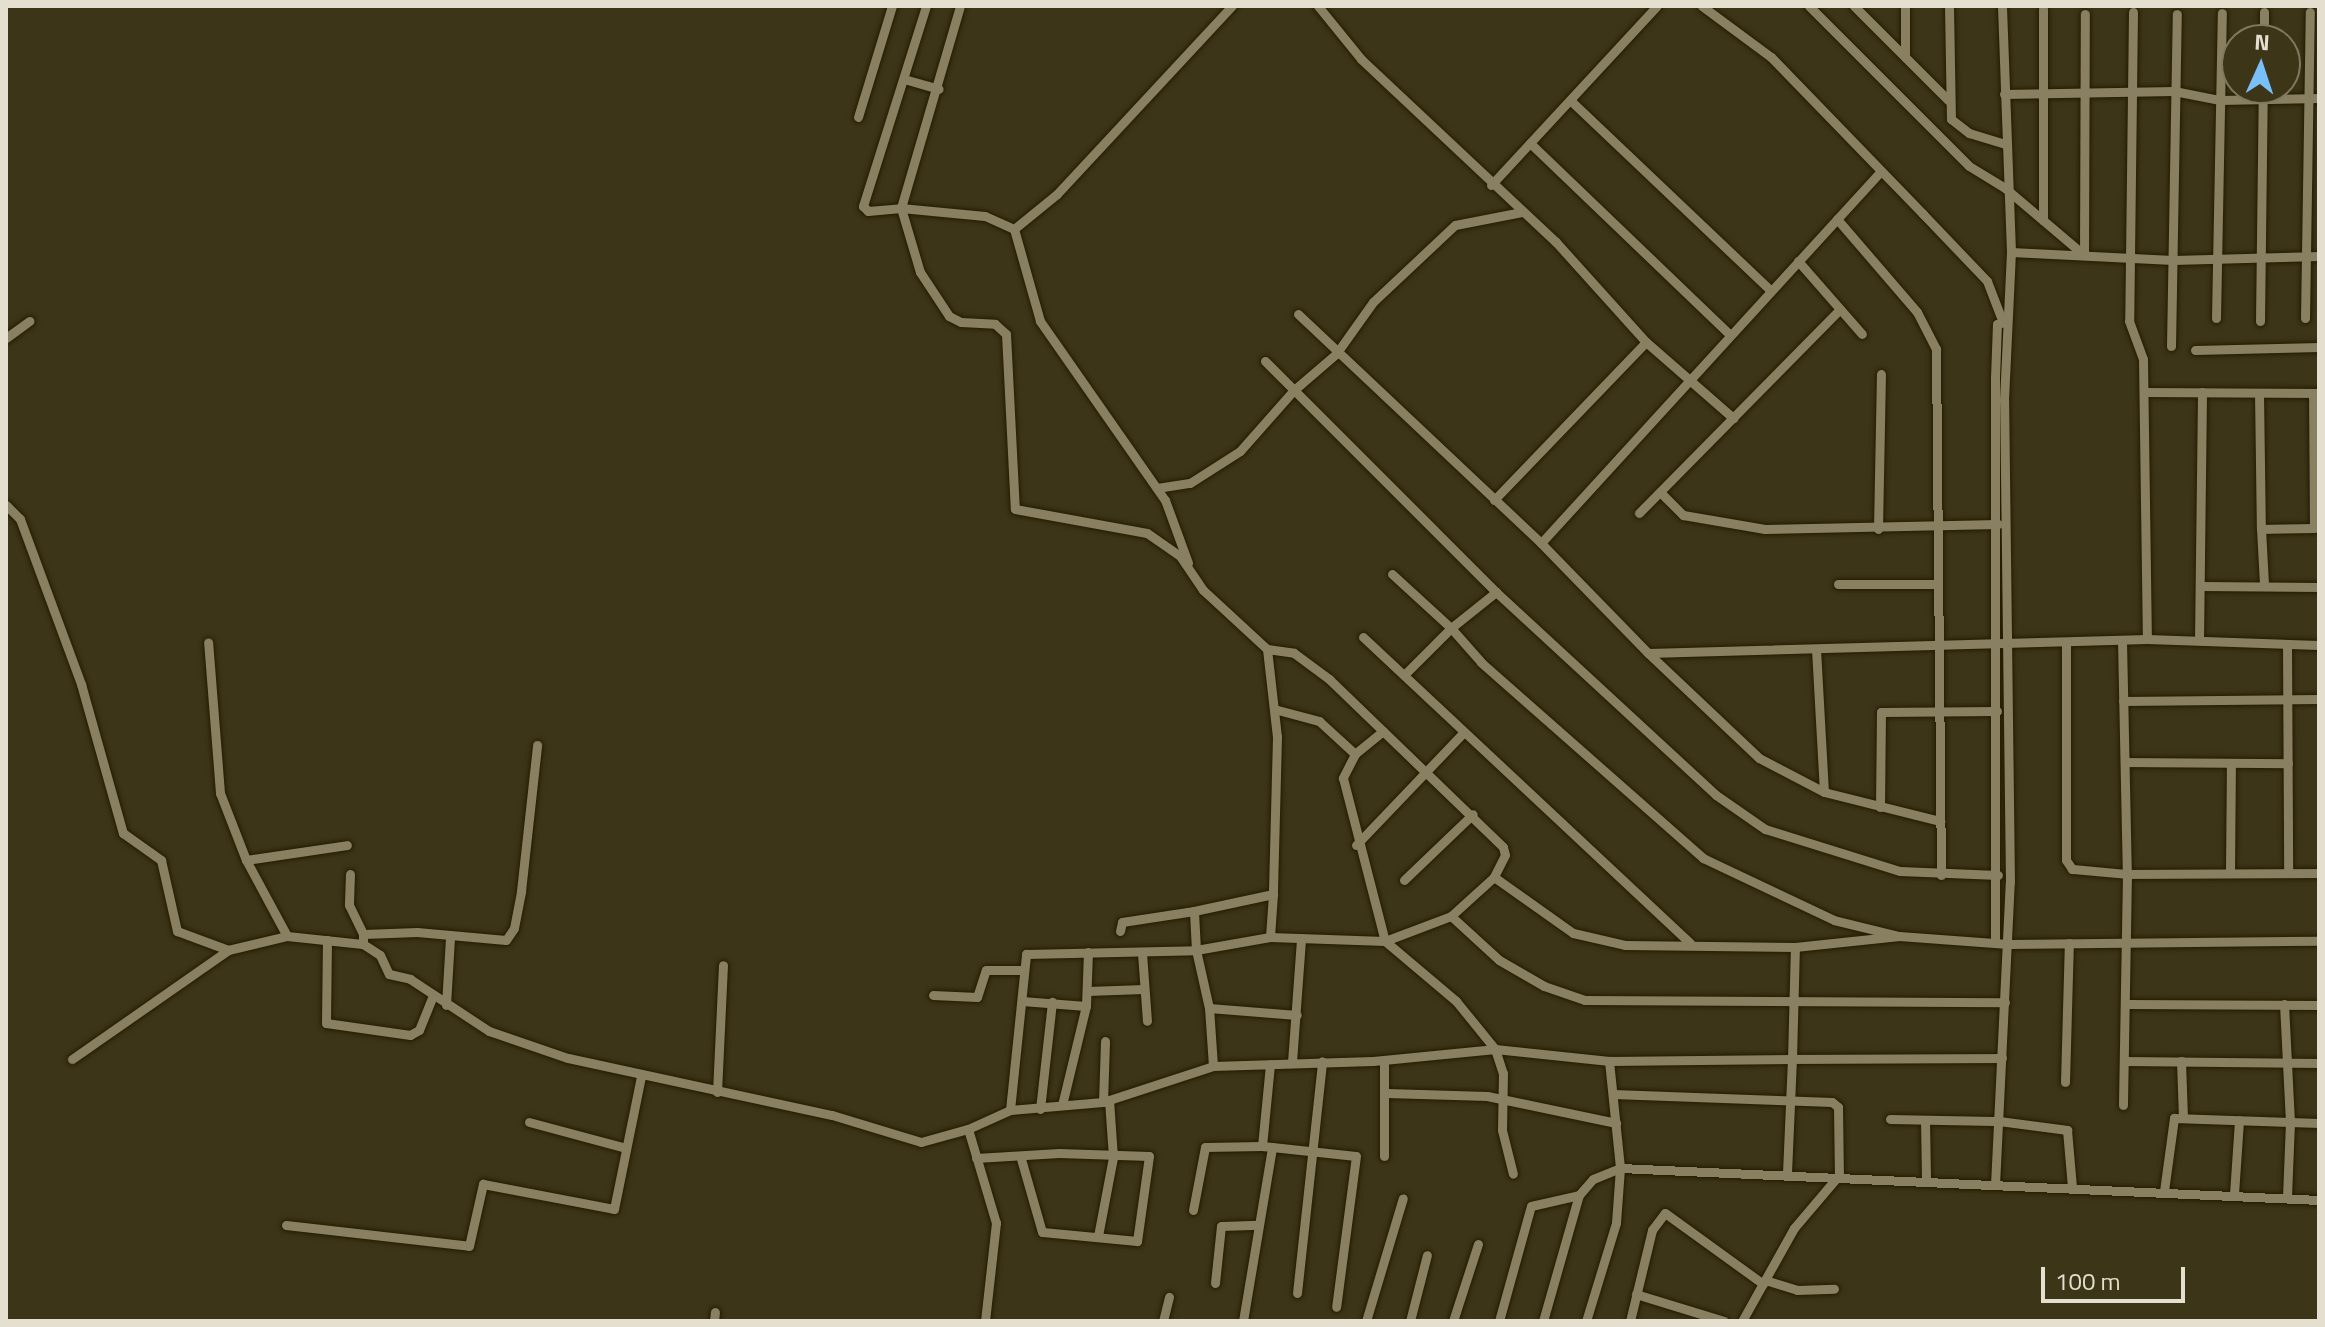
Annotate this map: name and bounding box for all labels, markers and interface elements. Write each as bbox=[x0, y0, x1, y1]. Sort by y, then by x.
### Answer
north arrow bbox=[2221, 24, 2301, 104]
text: N bbox=[2254, 25, 2271, 59]
scale bar bbox=[2045, 1251, 2189, 1301]
text: 100 m bbox=[2055, 1263, 2121, 1299]

